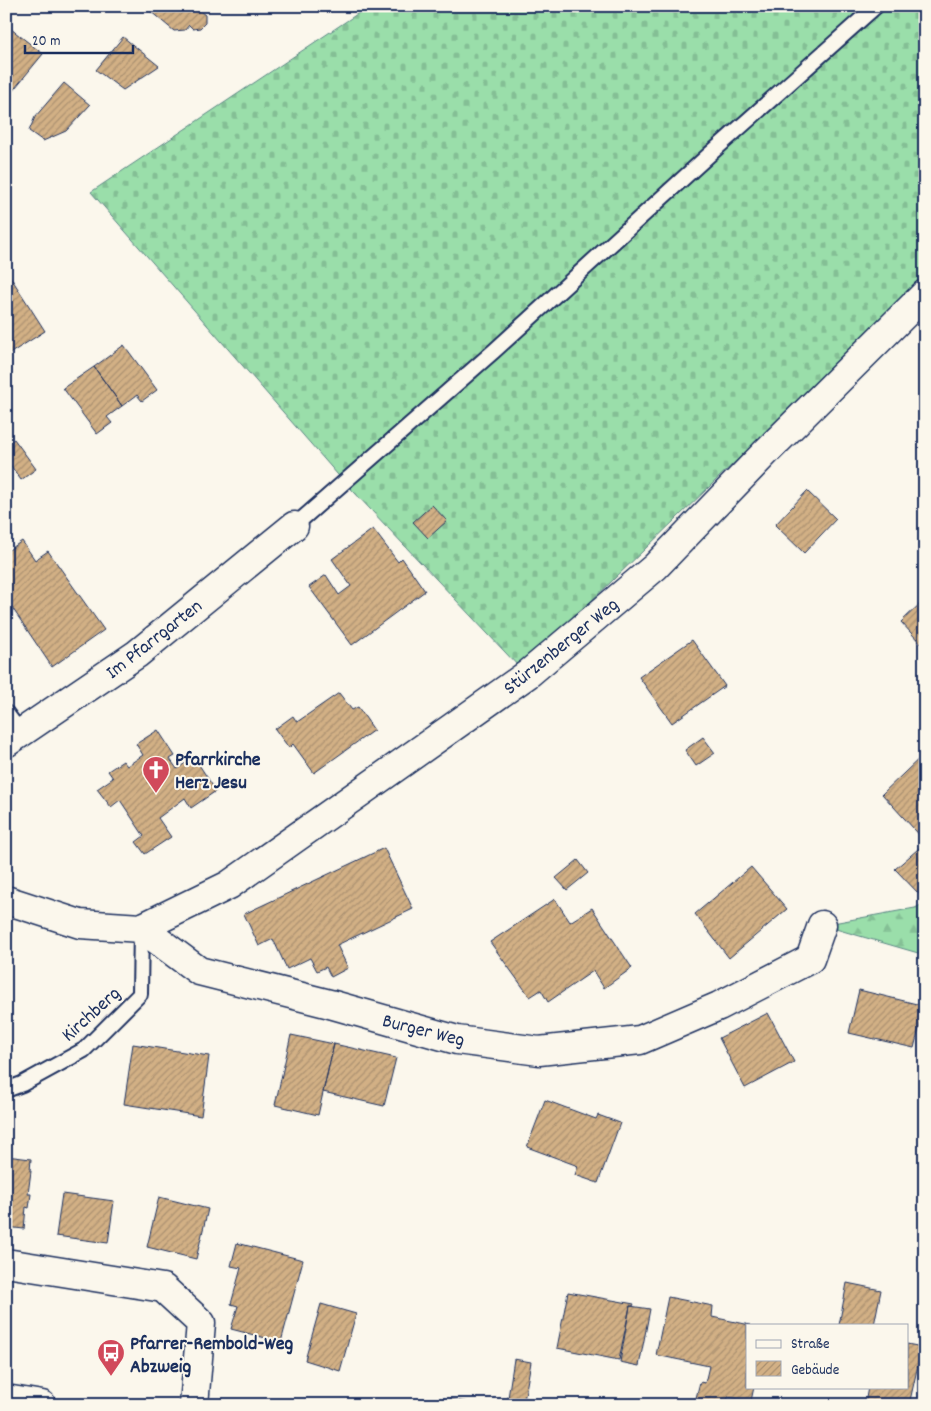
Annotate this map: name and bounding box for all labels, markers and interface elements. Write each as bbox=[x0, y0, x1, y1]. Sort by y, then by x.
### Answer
scale bar bbox=[25, 22, 132, 54]
text: 20 m bbox=[32, 31, 60, 53]
street label: Stürzenberger Weg bbox=[498, 592, 626, 703]
street label: Im Pfarrgarten bbox=[101, 594, 209, 687]
place label: Pfarrkirche Herz Jesu bbox=[175, 747, 261, 798]
church icon: Pfarrkirche Herz Jesu bbox=[141, 755, 171, 794]
street label: Kirchberg bbox=[56, 981, 128, 1049]
street label: Burger Weg bbox=[379, 1008, 467, 1056]
legend bbox=[746, 1324, 908, 1388]
place label: Pfarrer-Rembold-Weg Abzweig bbox=[130, 1331, 293, 1382]
text: Straße bbox=[791, 1334, 830, 1356]
bus stop icon: Pfarrer-Rembold-Weg Abzweig bbox=[96, 1338, 126, 1377]
text: Gebäude bbox=[791, 1360, 840, 1382]

